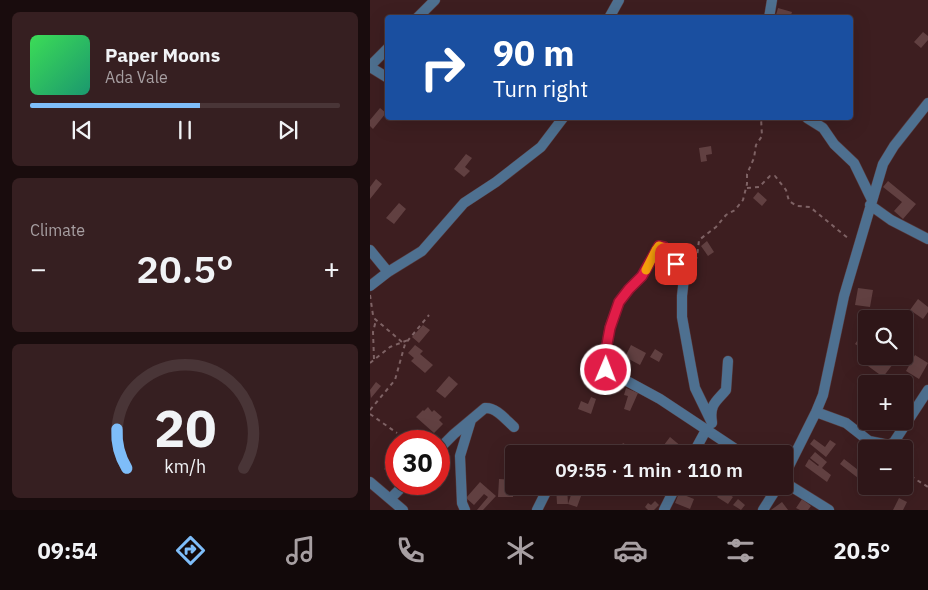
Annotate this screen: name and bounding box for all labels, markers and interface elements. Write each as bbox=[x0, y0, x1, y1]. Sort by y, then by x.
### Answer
text: 90 m bbox=[493, 30, 575, 76]
icon: right bbox=[410, 35, 475, 100]
text: Paper Moons bbox=[105, 43, 220, 67]
text: Ada Vale bbox=[105, 67, 168, 87]
text: Turn right bbox=[493, 74, 588, 103]
icon: previous bbox=[68, 116, 96, 144]
icon: pause bbox=[171, 116, 199, 144]
icon: next bbox=[274, 116, 302, 144]
text: Climate bbox=[30, 220, 85, 240]
pin bbox=[655, 243, 697, 285]
text: 20.5° bbox=[136, 244, 234, 293]
text: − bbox=[30, 250, 47, 287]
text: + bbox=[323, 250, 340, 287]
icon: arrive bbox=[662, 250, 690, 278]
map controls bbox=[858, 310, 913, 495]
button: search bbox=[858, 310, 913, 365]
position arrow bbox=[579, 343, 631, 395]
button: + bbox=[858, 375, 913, 430]
text: 20 bbox=[154, 394, 216, 461]
speed limit sign: 30 bbox=[385, 430, 450, 495]
button: − bbox=[858, 440, 913, 495]
text: km/h bbox=[164, 455, 206, 478]
text: 09:55 · 1 min · 110 m bbox=[555, 458, 743, 482]
icon: directions bbox=[173, 533, 208, 568]
icon: music bbox=[283, 533, 318, 568]
icon: phone bbox=[393, 533, 428, 568]
icon: climate bbox=[503, 533, 538, 568]
icon: car bbox=[613, 533, 648, 568]
icon: filters bbox=[723, 533, 758, 568]
text: 09:54 bbox=[38, 536, 98, 565]
text: 20.5° bbox=[834, 536, 890, 565]

